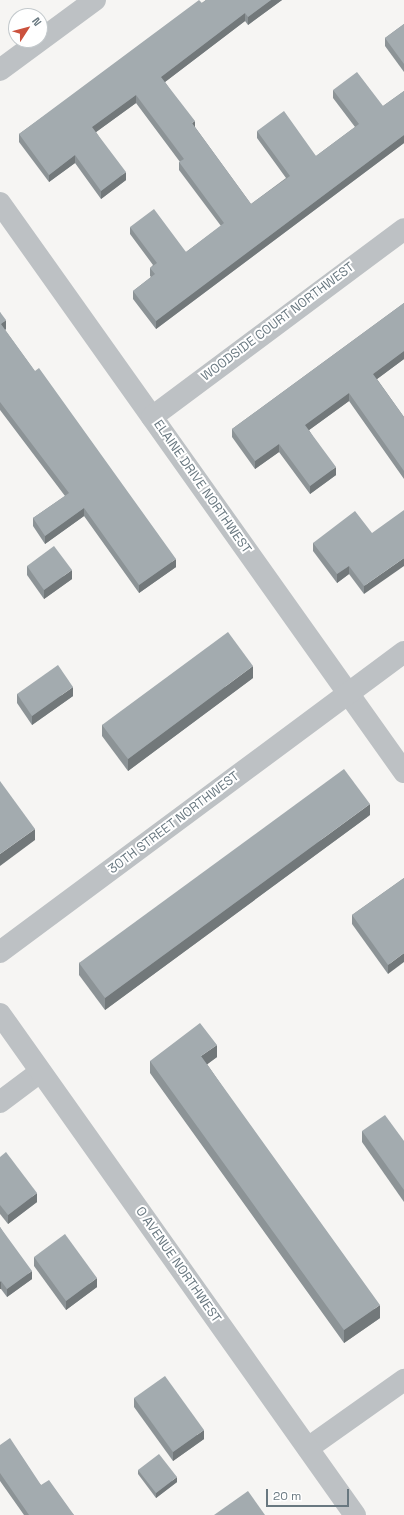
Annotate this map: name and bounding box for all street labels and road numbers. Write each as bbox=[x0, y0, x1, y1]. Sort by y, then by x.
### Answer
street label: WOODSIDE COURT NORTHWEST bbox=[198, 259, 358, 385]
street label: ELAINE DRIVE NORTHWEST bbox=[150, 417, 254, 557]
street label: 30TH STREET NORTHWEST bbox=[105, 769, 243, 877]
street label: O AVENUE NORTHWEST bbox=[132, 1204, 224, 1326]

